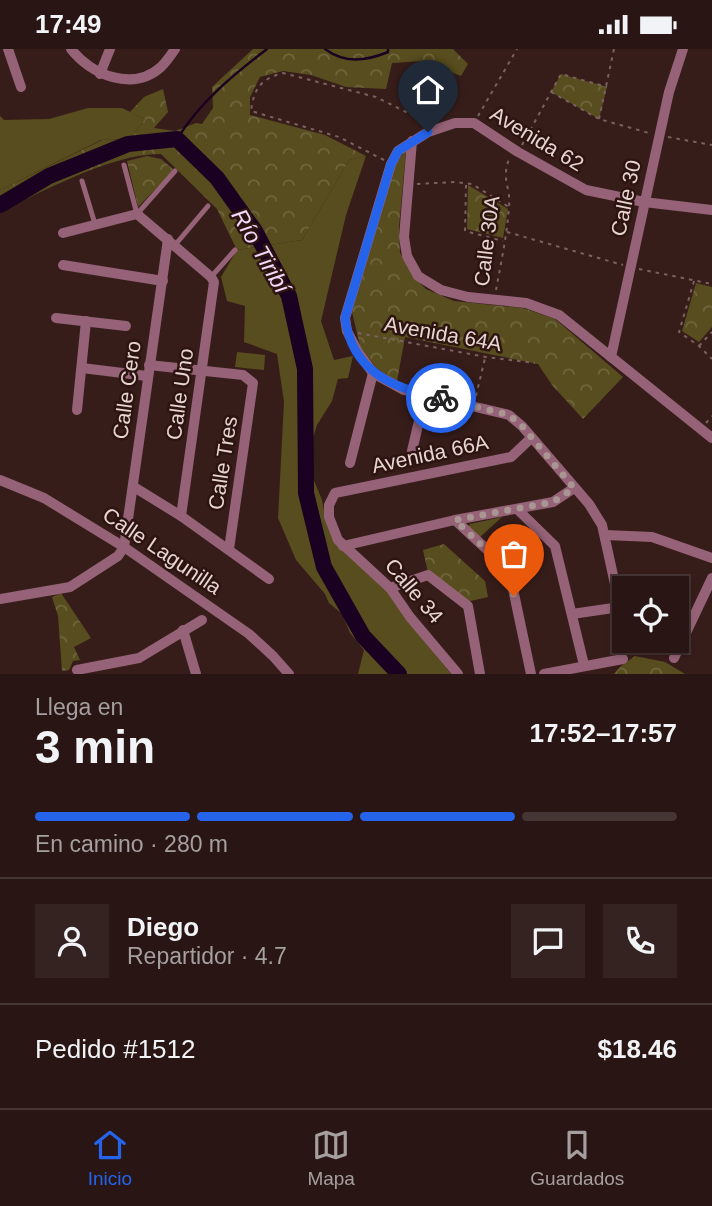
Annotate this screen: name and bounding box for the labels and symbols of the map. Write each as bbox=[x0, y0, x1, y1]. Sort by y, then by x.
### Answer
pin bbox=[398, 60, 458, 132]
street label: Avenida 62 bbox=[486, 102, 588, 175]
street label: Calle 30 bbox=[606, 158, 645, 238]
street label: Calle 30A bbox=[470, 194, 503, 288]
water label: Río Tiribí bbox=[226, 204, 297, 300]
street label: Avenida 64A bbox=[383, 312, 504, 355]
street label: Calle Cero bbox=[108, 339, 145, 441]
street label: Calle Uno bbox=[162, 347, 197, 441]
courier bbox=[406, 363, 476, 433]
street label: Calle Tres bbox=[204, 414, 241, 511]
street label: Avenida 66A bbox=[369, 430, 490, 477]
street label: Calle Lagunilla bbox=[99, 503, 226, 599]
pin bbox=[484, 524, 544, 596]
street label: Calle 34 bbox=[381, 554, 448, 628]

